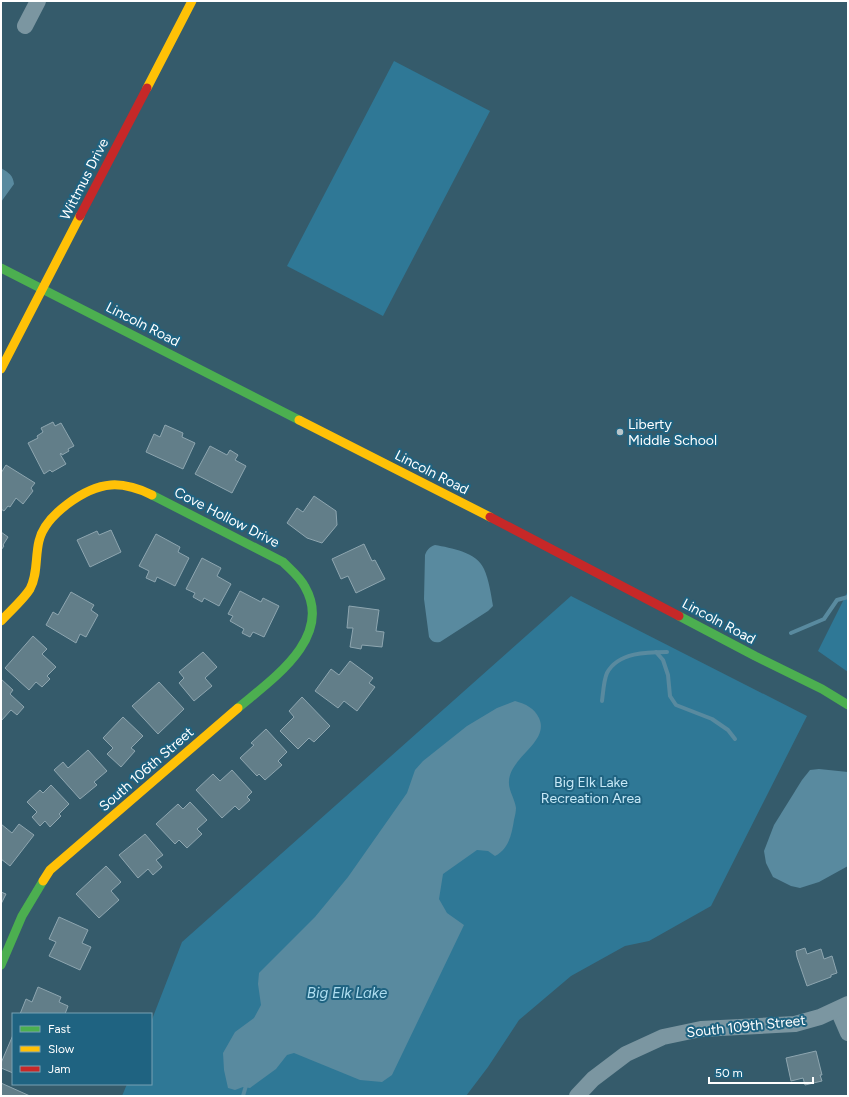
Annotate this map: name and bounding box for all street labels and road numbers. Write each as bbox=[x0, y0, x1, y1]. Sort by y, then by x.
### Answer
street label: Wittmus Drive bbox=[57, 135, 112, 223]
street label: Lincoln Road bbox=[103, 299, 183, 350]
street label: Lincoln Road bbox=[392, 447, 472, 498]
street label: Cove Hollow Drive bbox=[171, 484, 283, 551]
street label: Lincoln Road bbox=[679, 595, 758, 648]
street label: South 106th Street bbox=[96, 724, 197, 815]
street label: South 109th Street bbox=[686, 1012, 806, 1041]

